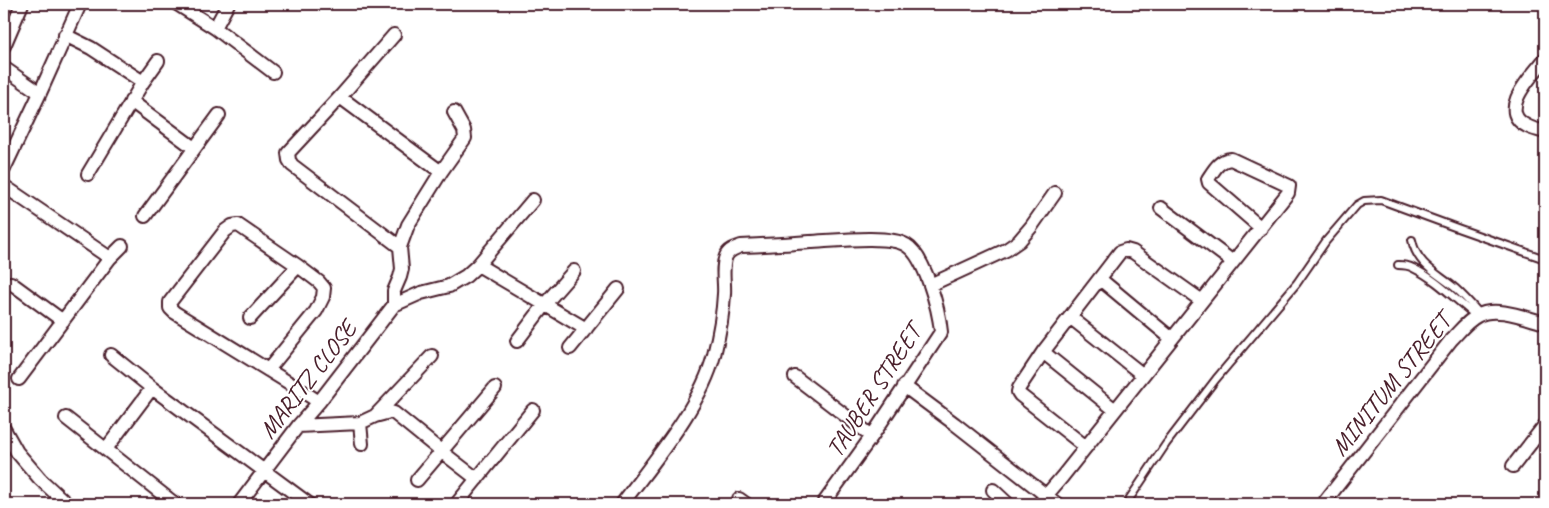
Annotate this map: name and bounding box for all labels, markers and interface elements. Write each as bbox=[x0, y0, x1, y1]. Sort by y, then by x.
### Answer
street label: MINITUM STREET bbox=[1324, 302, 1462, 462]
street label: MARITZ CLOSE bbox=[252, 312, 366, 445]
street label: TAUBER STREET bbox=[819, 313, 932, 463]

